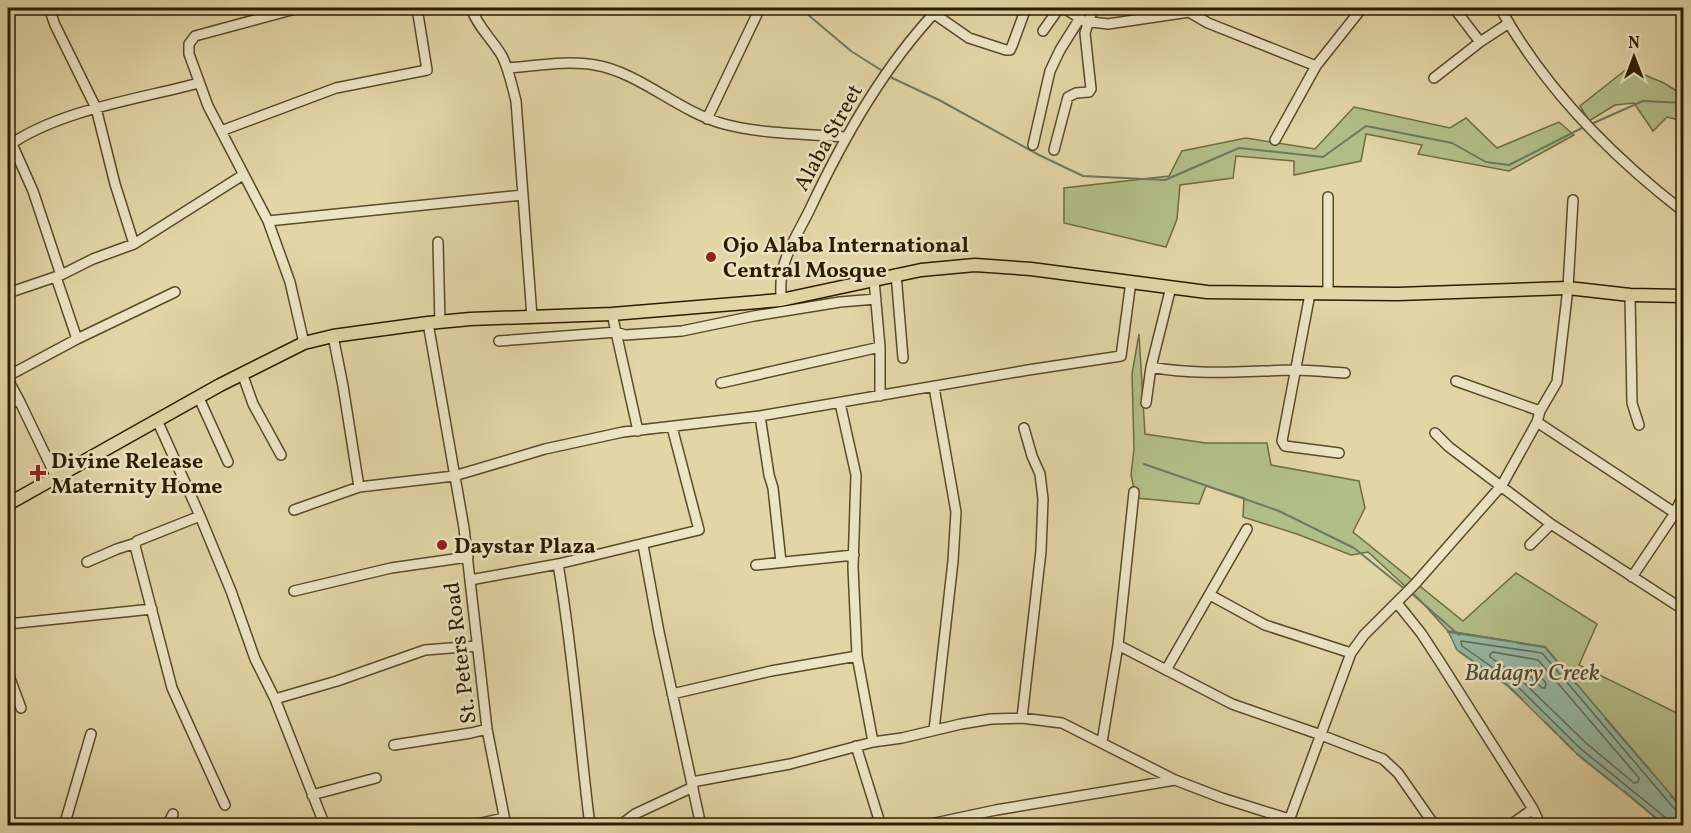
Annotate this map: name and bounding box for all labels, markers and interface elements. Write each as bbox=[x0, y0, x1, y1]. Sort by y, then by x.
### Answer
north arrow bbox=[1604, 27, 1664, 87]
text: N bbox=[1628, 33, 1640, 55]
street label: Alaba Street bbox=[787, 79, 871, 197]
place label: Ojo Alaba International Central Mosque bbox=[723, 231, 969, 287]
marker: Ojo Alaba International Central Mosque bbox=[704, 250, 718, 264]
place label: Divine Release Maternity Home bbox=[51, 447, 223, 503]
marker: Divine Release Maternity Home bbox=[29, 464, 47, 482]
place label: Daystar Plaza bbox=[454, 532, 596, 563]
marker: Daystar Plaza bbox=[435, 538, 449, 552]
street label: St. Peters Road bbox=[437, 580, 486, 725]
water label: Badagry Creek bbox=[1464, 657, 1600, 691]

